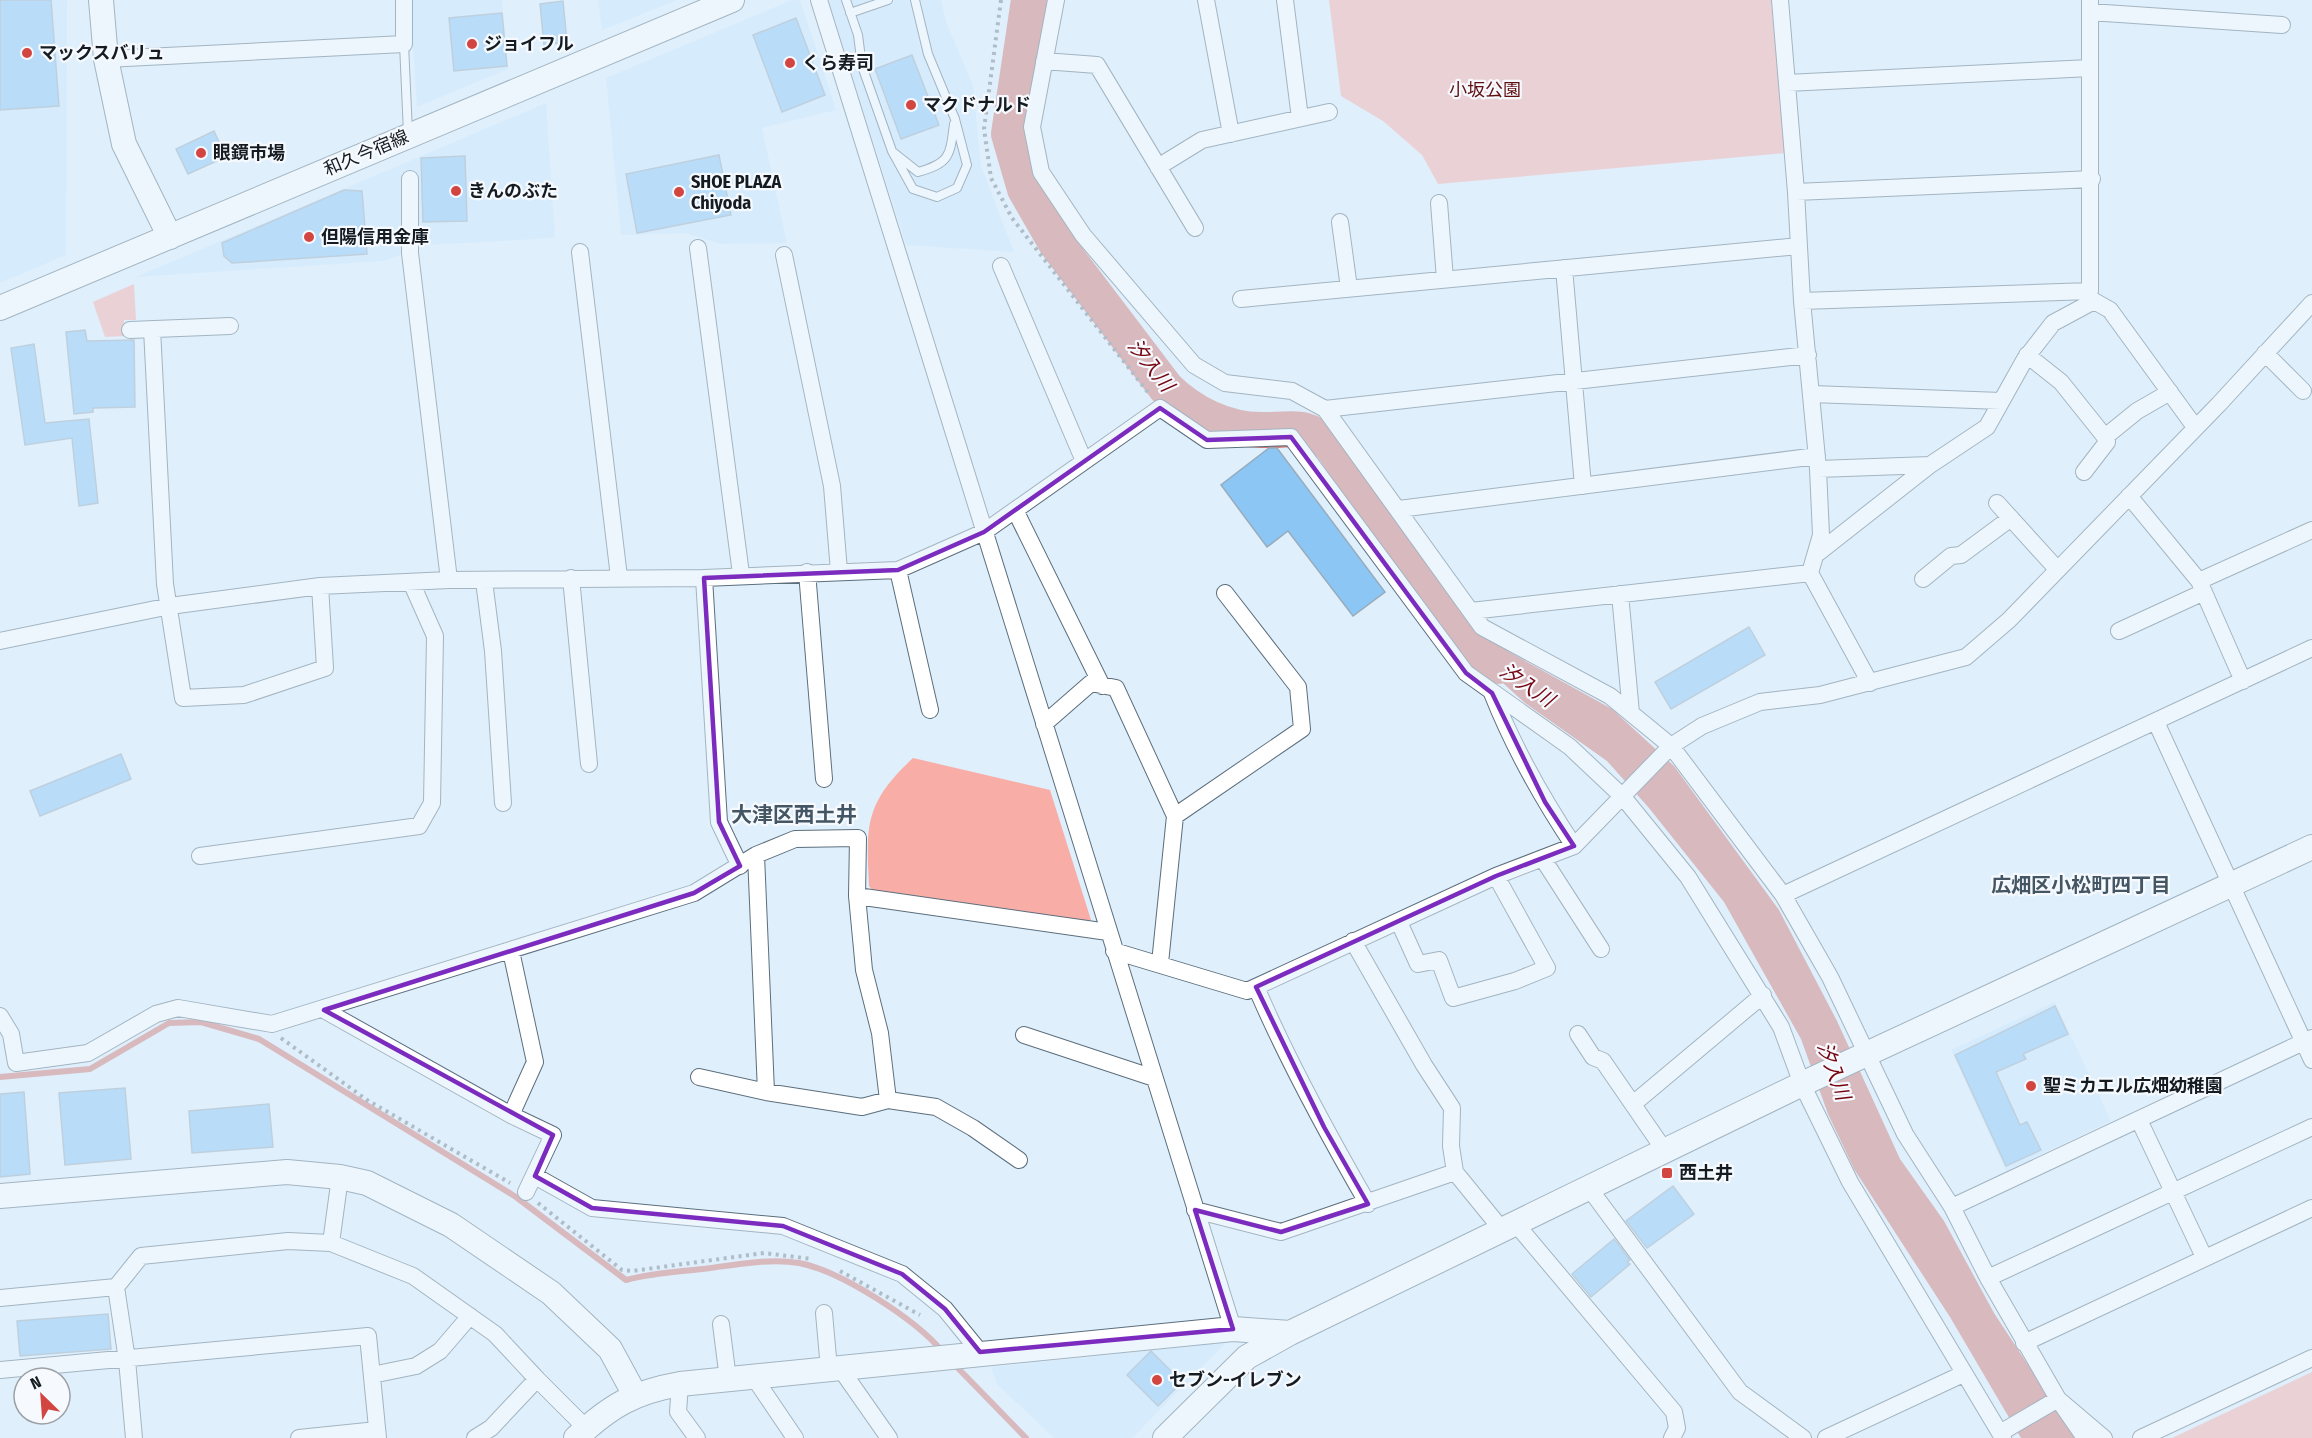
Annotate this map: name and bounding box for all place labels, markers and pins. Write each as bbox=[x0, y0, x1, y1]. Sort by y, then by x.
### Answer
place label: ジョイフル bbox=[484, 33, 574, 55]
marker: ジョイフル bbox=[465, 37, 479, 51]
place label: マックスバリュ bbox=[39, 42, 164, 64]
marker: マックスバリュ bbox=[20, 46, 34, 60]
place label: くら寿司 bbox=[802, 52, 874, 74]
marker: くら寿司 bbox=[783, 56, 797, 70]
place label: マクドナルド bbox=[923, 94, 1031, 116]
marker: マクドナルド bbox=[904, 98, 918, 112]
place label: 眼鏡市場 bbox=[213, 142, 285, 164]
marker: 眼鏡市場 bbox=[194, 146, 208, 160]
place label: SHOE PLAZA Chiyoda bbox=[691, 171, 782, 214]
place label: きんのぶた bbox=[468, 180, 558, 202]
marker: きんのぶた bbox=[449, 184, 463, 198]
marker: SHOE PLAZA Chiyoda bbox=[672, 185, 686, 199]
place label: 但陽信用金庫 bbox=[321, 226, 429, 248]
marker: 但陽信用金庫 bbox=[302, 230, 316, 244]
place label: 聖ミカエル広畑幼稚園 bbox=[2043, 1075, 2223, 1097]
marker: 聖ミカエル広畑幼稚園 bbox=[2024, 1079, 2038, 1093]
place label: 西土井 bbox=[1679, 1162, 1733, 1184]
marker: 西土井 bbox=[1660, 1166, 1674, 1180]
place label: セブン-イレブン bbox=[1169, 1369, 1302, 1391]
marker: セブン-イレブン bbox=[1150, 1373, 1164, 1387]

